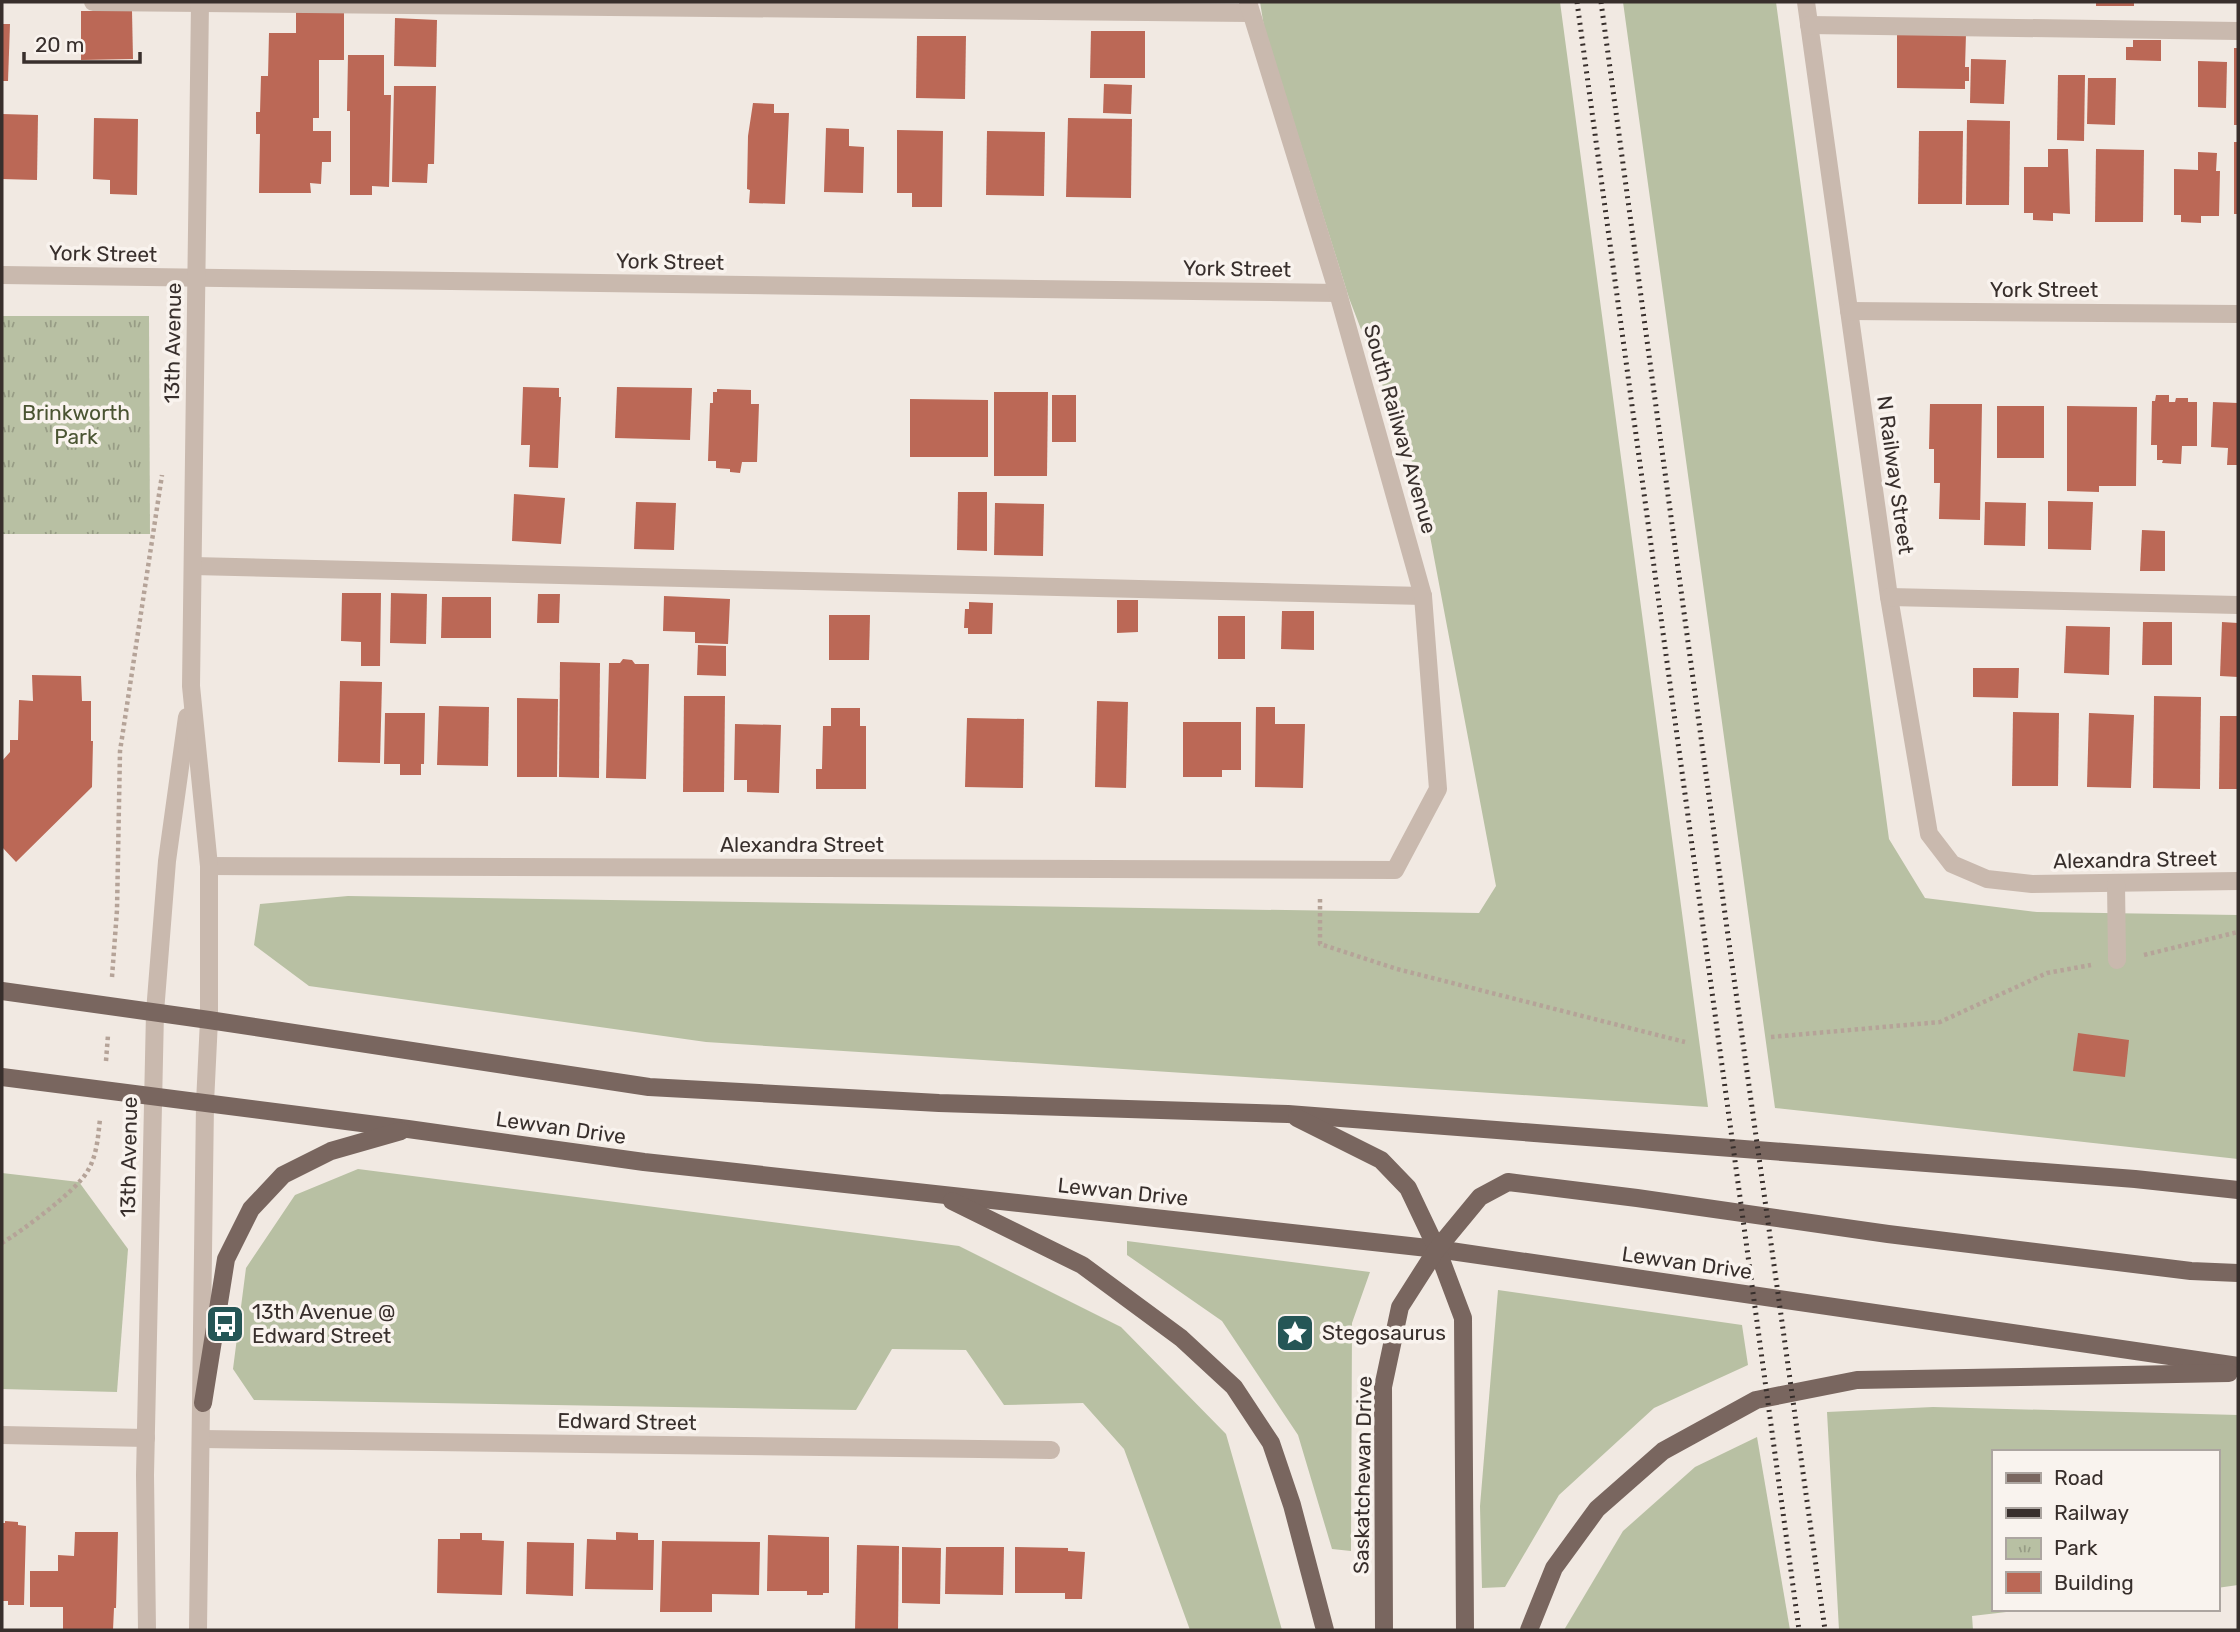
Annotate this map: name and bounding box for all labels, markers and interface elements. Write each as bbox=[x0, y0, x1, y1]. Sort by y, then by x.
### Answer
scale bar bbox=[24, 21, 140, 65]
text: 20 m bbox=[35, 32, 84, 57]
street label: York Street bbox=[49, 240, 157, 267]
street label: York Street bbox=[616, 248, 724, 275]
street label: York Street bbox=[1183, 255, 1291, 282]
street label: York Street bbox=[1990, 277, 2098, 302]
street label: 13th Avenue bbox=[159, 282, 186, 404]
street label: South Railway Avenue bbox=[1359, 321, 1442, 536]
street label: N Railway Street bbox=[1872, 394, 1919, 556]
park label: Brinkworth Park bbox=[22, 400, 130, 449]
street label: Alexandra Street bbox=[720, 832, 884, 857]
street label: Alexandra Street bbox=[2053, 846, 2217, 873]
street label: 13th Avenue bbox=[115, 1096, 142, 1218]
street label: Lewvan Drive bbox=[494, 1106, 628, 1149]
street label: Lewvan Drive bbox=[1057, 1172, 1190, 1211]
street label: Lewvan Drive bbox=[1620, 1241, 1754, 1284]
place label: 13th Avenue @ Edward Street bbox=[252, 1299, 395, 1348]
bus stop icon: 13th Avenue @ Edward Street bbox=[204, 1303, 246, 1345]
place icon: Stegosaurus bbox=[1274, 1312, 1316, 1354]
place label: Stegosaurus bbox=[1322, 1320, 1446, 1345]
street label: Saskatchewan Drive bbox=[1348, 1376, 1377, 1574]
street label: Edward Street bbox=[557, 1408, 697, 1435]
legend bbox=[1992, 1450, 2219, 1611]
text: Road bbox=[2054, 1465, 2104, 1490]
text: Railway bbox=[2054, 1500, 2129, 1525]
text: Park bbox=[2054, 1535, 2098, 1560]
text: Building bbox=[2054, 1570, 2134, 1595]

